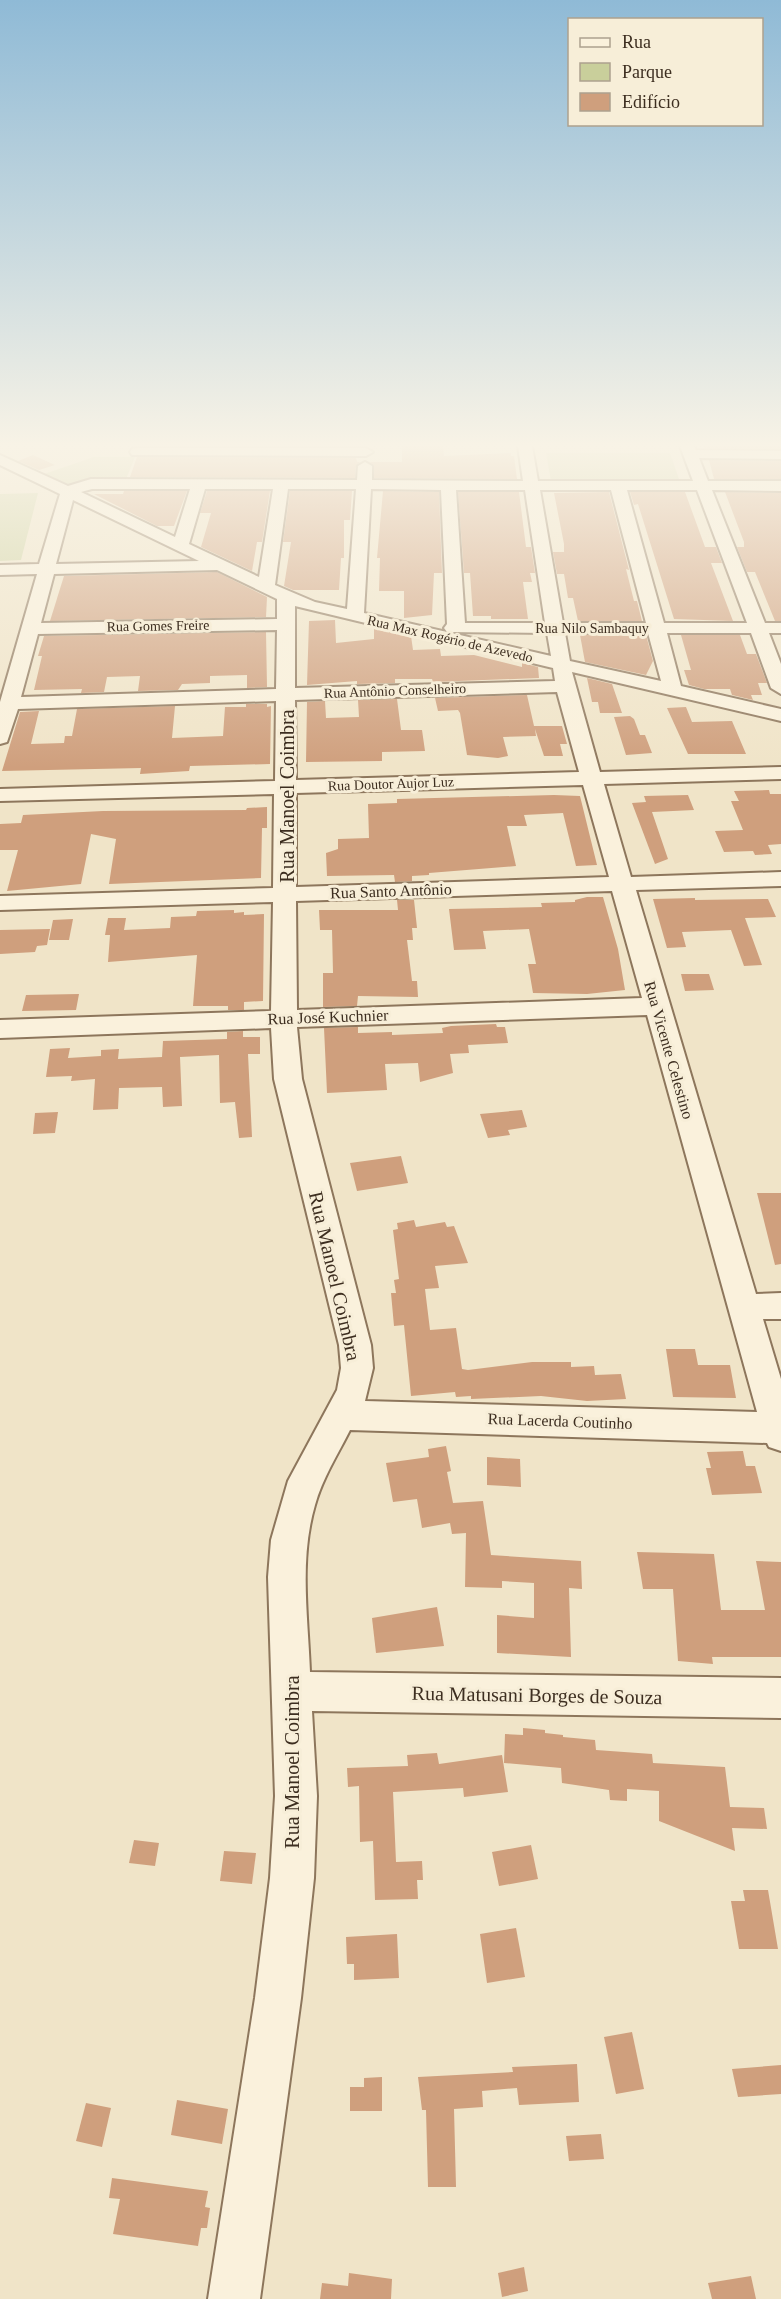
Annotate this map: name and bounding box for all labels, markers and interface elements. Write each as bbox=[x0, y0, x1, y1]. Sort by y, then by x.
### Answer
legend bbox=[568, 18, 763, 126]
text: Rua bbox=[622, 32, 651, 52]
text: Parque bbox=[622, 62, 672, 82]
text: Edifício bbox=[622, 92, 680, 112]
street label: Rua Max Rogério de Azevedo bbox=[366, 613, 534, 665]
street label: Rua Gomes Freire bbox=[107, 618, 209, 634]
street label: Rua Nilo Sambaquy bbox=[535, 621, 649, 636]
street label: Rua Antônio Conselheiro bbox=[324, 681, 466, 701]
street label: Rua Manoel Coimbra bbox=[276, 709, 298, 883]
street label: Rua Doutor Aujor Luz bbox=[328, 774, 454, 794]
street label: Rua Santo Antônio bbox=[330, 880, 452, 902]
street label: Rua Vicente Celestino bbox=[641, 979, 697, 1121]
street label: Rua José Kuchnier bbox=[267, 1006, 389, 1028]
street label: Rua Manoel Coimbra bbox=[305, 1189, 365, 1363]
street label: Rua Lacerda Coutinho bbox=[487, 1410, 633, 1432]
street label: Rua Manoel Coimbra bbox=[281, 1675, 303, 1849]
street label: Rua Matusani Borges de Souza bbox=[411, 1682, 663, 1709]

